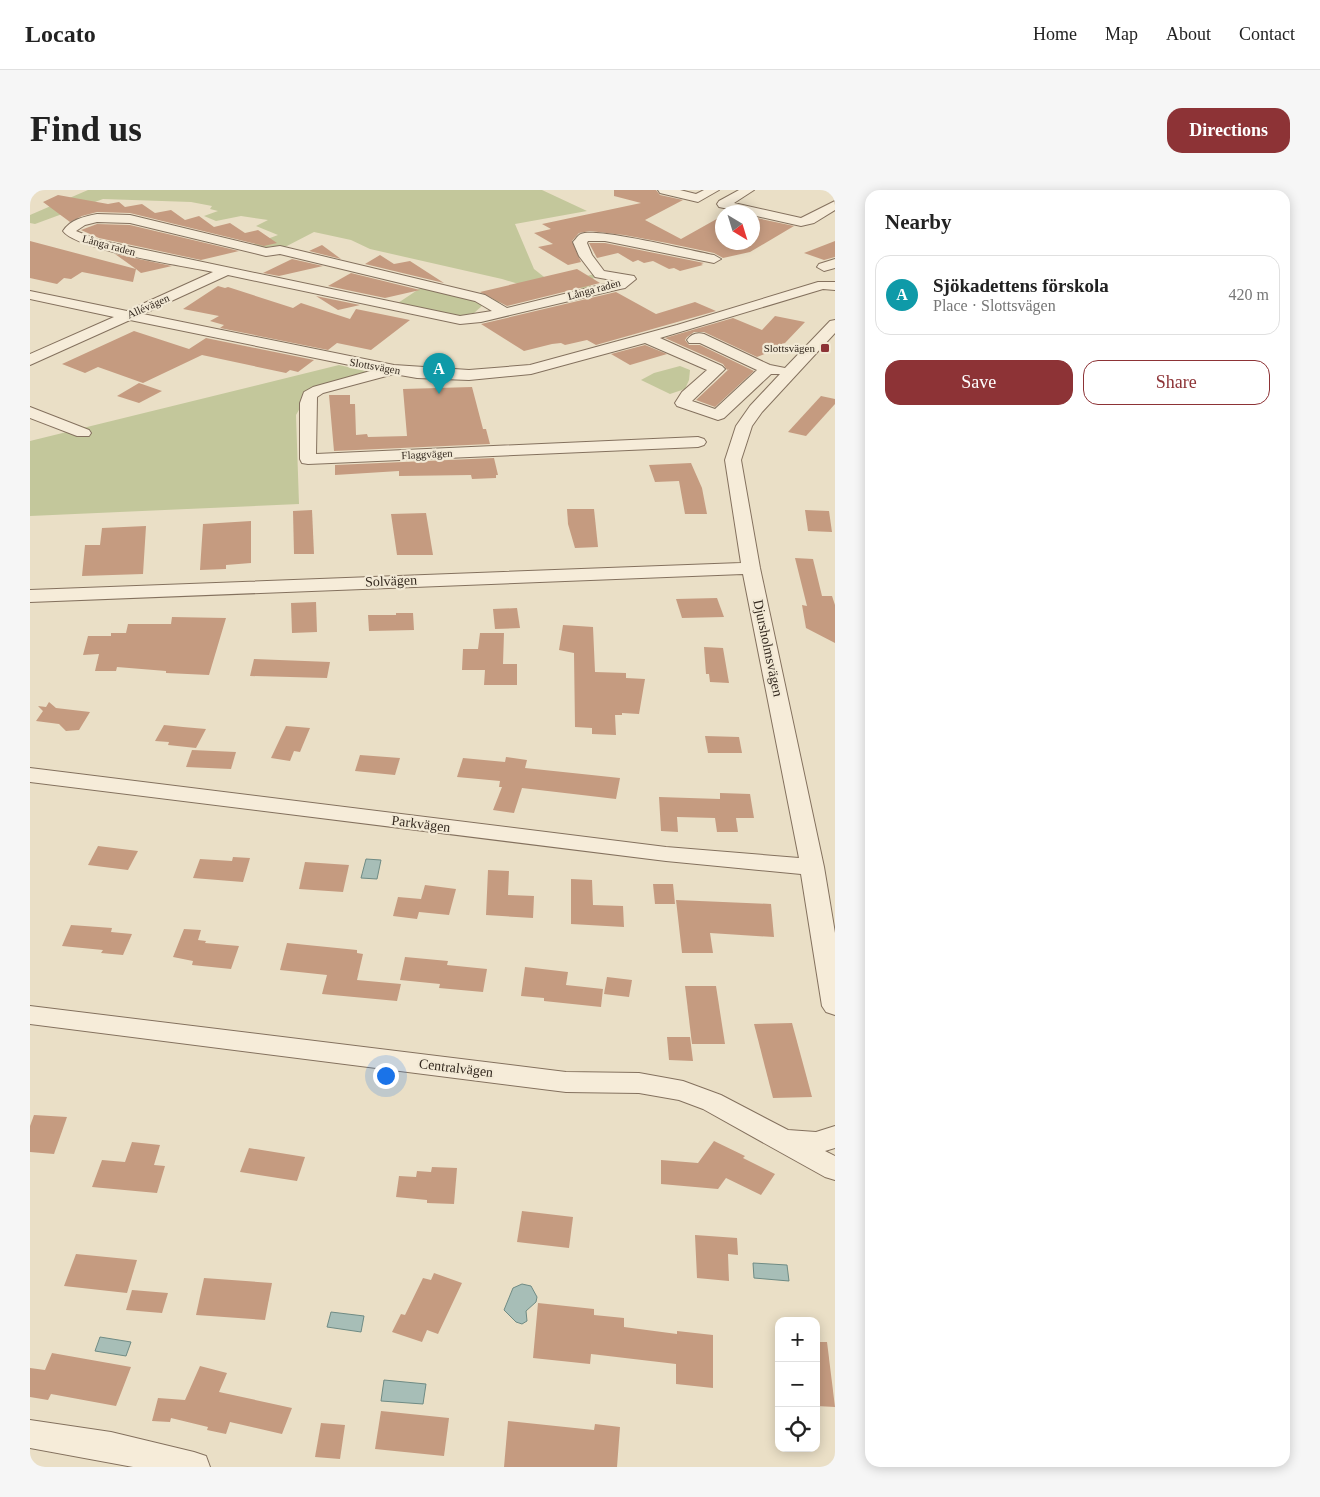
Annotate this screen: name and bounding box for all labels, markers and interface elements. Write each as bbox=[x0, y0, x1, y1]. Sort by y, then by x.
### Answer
text: Locato bbox=[25, 21, 96, 47]
text: Home bbox=[1033, 24, 1077, 44]
text: Map bbox=[1105, 24, 1138, 44]
text: About bbox=[1166, 24, 1211, 44]
text: Contact bbox=[1239, 24, 1295, 44]
button: Directions bbox=[1167, 108, 1290, 153]
text: Find us bbox=[30, 110, 142, 149]
north arrow bbox=[715, 205, 760, 250]
text: Nearby bbox=[885, 210, 952, 234]
street label: Långa raden bbox=[81, 232, 137, 258]
text: Sjökadettens förskola bbox=[933, 275, 1109, 296]
street label: Långa raden bbox=[566, 276, 622, 302]
text: A bbox=[896, 286, 908, 303]
text: 420 m bbox=[1229, 286, 1269, 303]
street label: Allévägen bbox=[125, 291, 172, 321]
text: Place · Slottsvägen bbox=[933, 297, 1056, 314]
place label: Slottsvägen bbox=[764, 342, 815, 354]
marker: Slottsvägen bbox=[819, 342, 831, 354]
pin: A bbox=[423, 353, 455, 394]
street label: Slottsvägen bbox=[349, 356, 402, 376]
button: Save bbox=[885, 360, 1073, 405]
button: Share bbox=[1083, 360, 1270, 405]
street label: Flaggvägen bbox=[401, 447, 453, 461]
street label: Solvägen bbox=[365, 573, 417, 589]
street label: Djursholmsvägen bbox=[750, 598, 786, 698]
street label: Parkvägen bbox=[391, 813, 451, 835]
street label: Centralvägen bbox=[418, 1056, 494, 1080]
your location bbox=[373, 1063, 399, 1089]
map controls bbox=[775, 1317, 820, 1452]
button: + bbox=[775, 1317, 820, 1362]
button: − bbox=[775, 1362, 820, 1407]
button: locate bbox=[775, 1407, 820, 1452]

